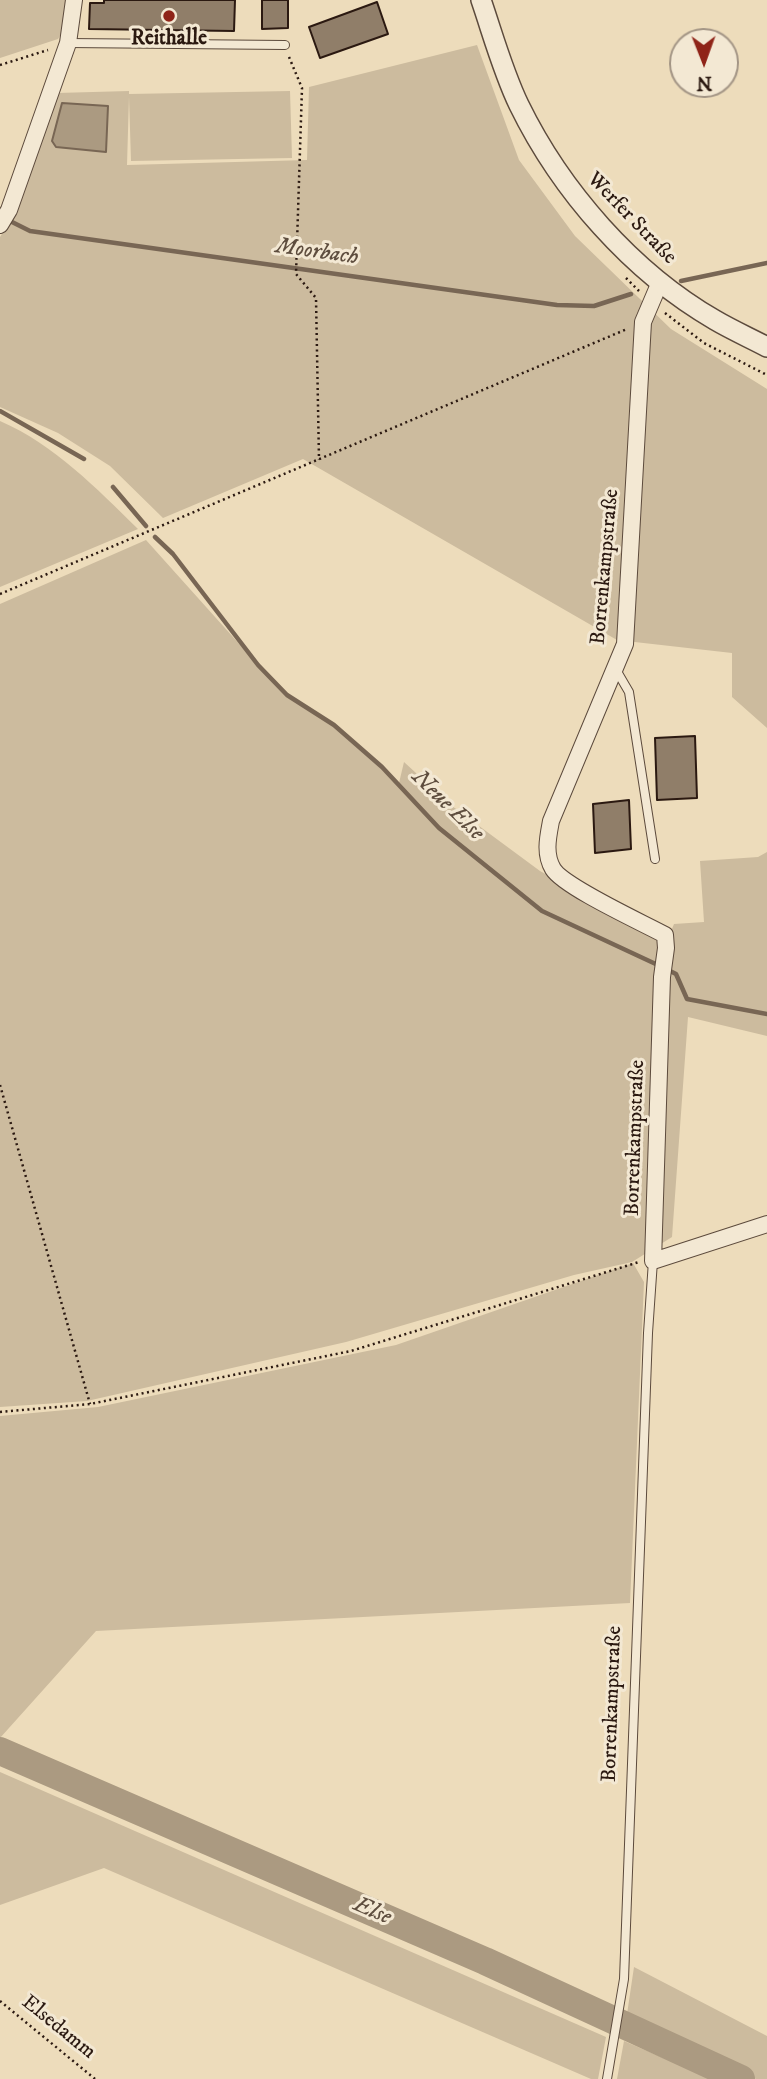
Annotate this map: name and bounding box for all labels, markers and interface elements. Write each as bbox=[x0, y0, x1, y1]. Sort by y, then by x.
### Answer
marker: Reithalle bbox=[161, 8, 177, 24]
place label: Reithalle bbox=[131, 27, 207, 53]
north arrow bbox=[669, 28, 739, 98]
text: N bbox=[696, 71, 712, 94]
street label: Werfer Straße bbox=[581, 168, 681, 270]
water label: Moorbach bbox=[274, 234, 360, 272]
street label: Borrenkampstraße bbox=[587, 488, 625, 646]
water label: Neue Else bbox=[405, 765, 489, 847]
street label: Borrenkampstraße bbox=[621, 1059, 651, 1217]
street label: Borrenkampstraße bbox=[598, 1625, 628, 1783]
water label: Else bbox=[349, 1892, 395, 1932]
street label: Elsedamm bbox=[16, 1991, 100, 2065]

